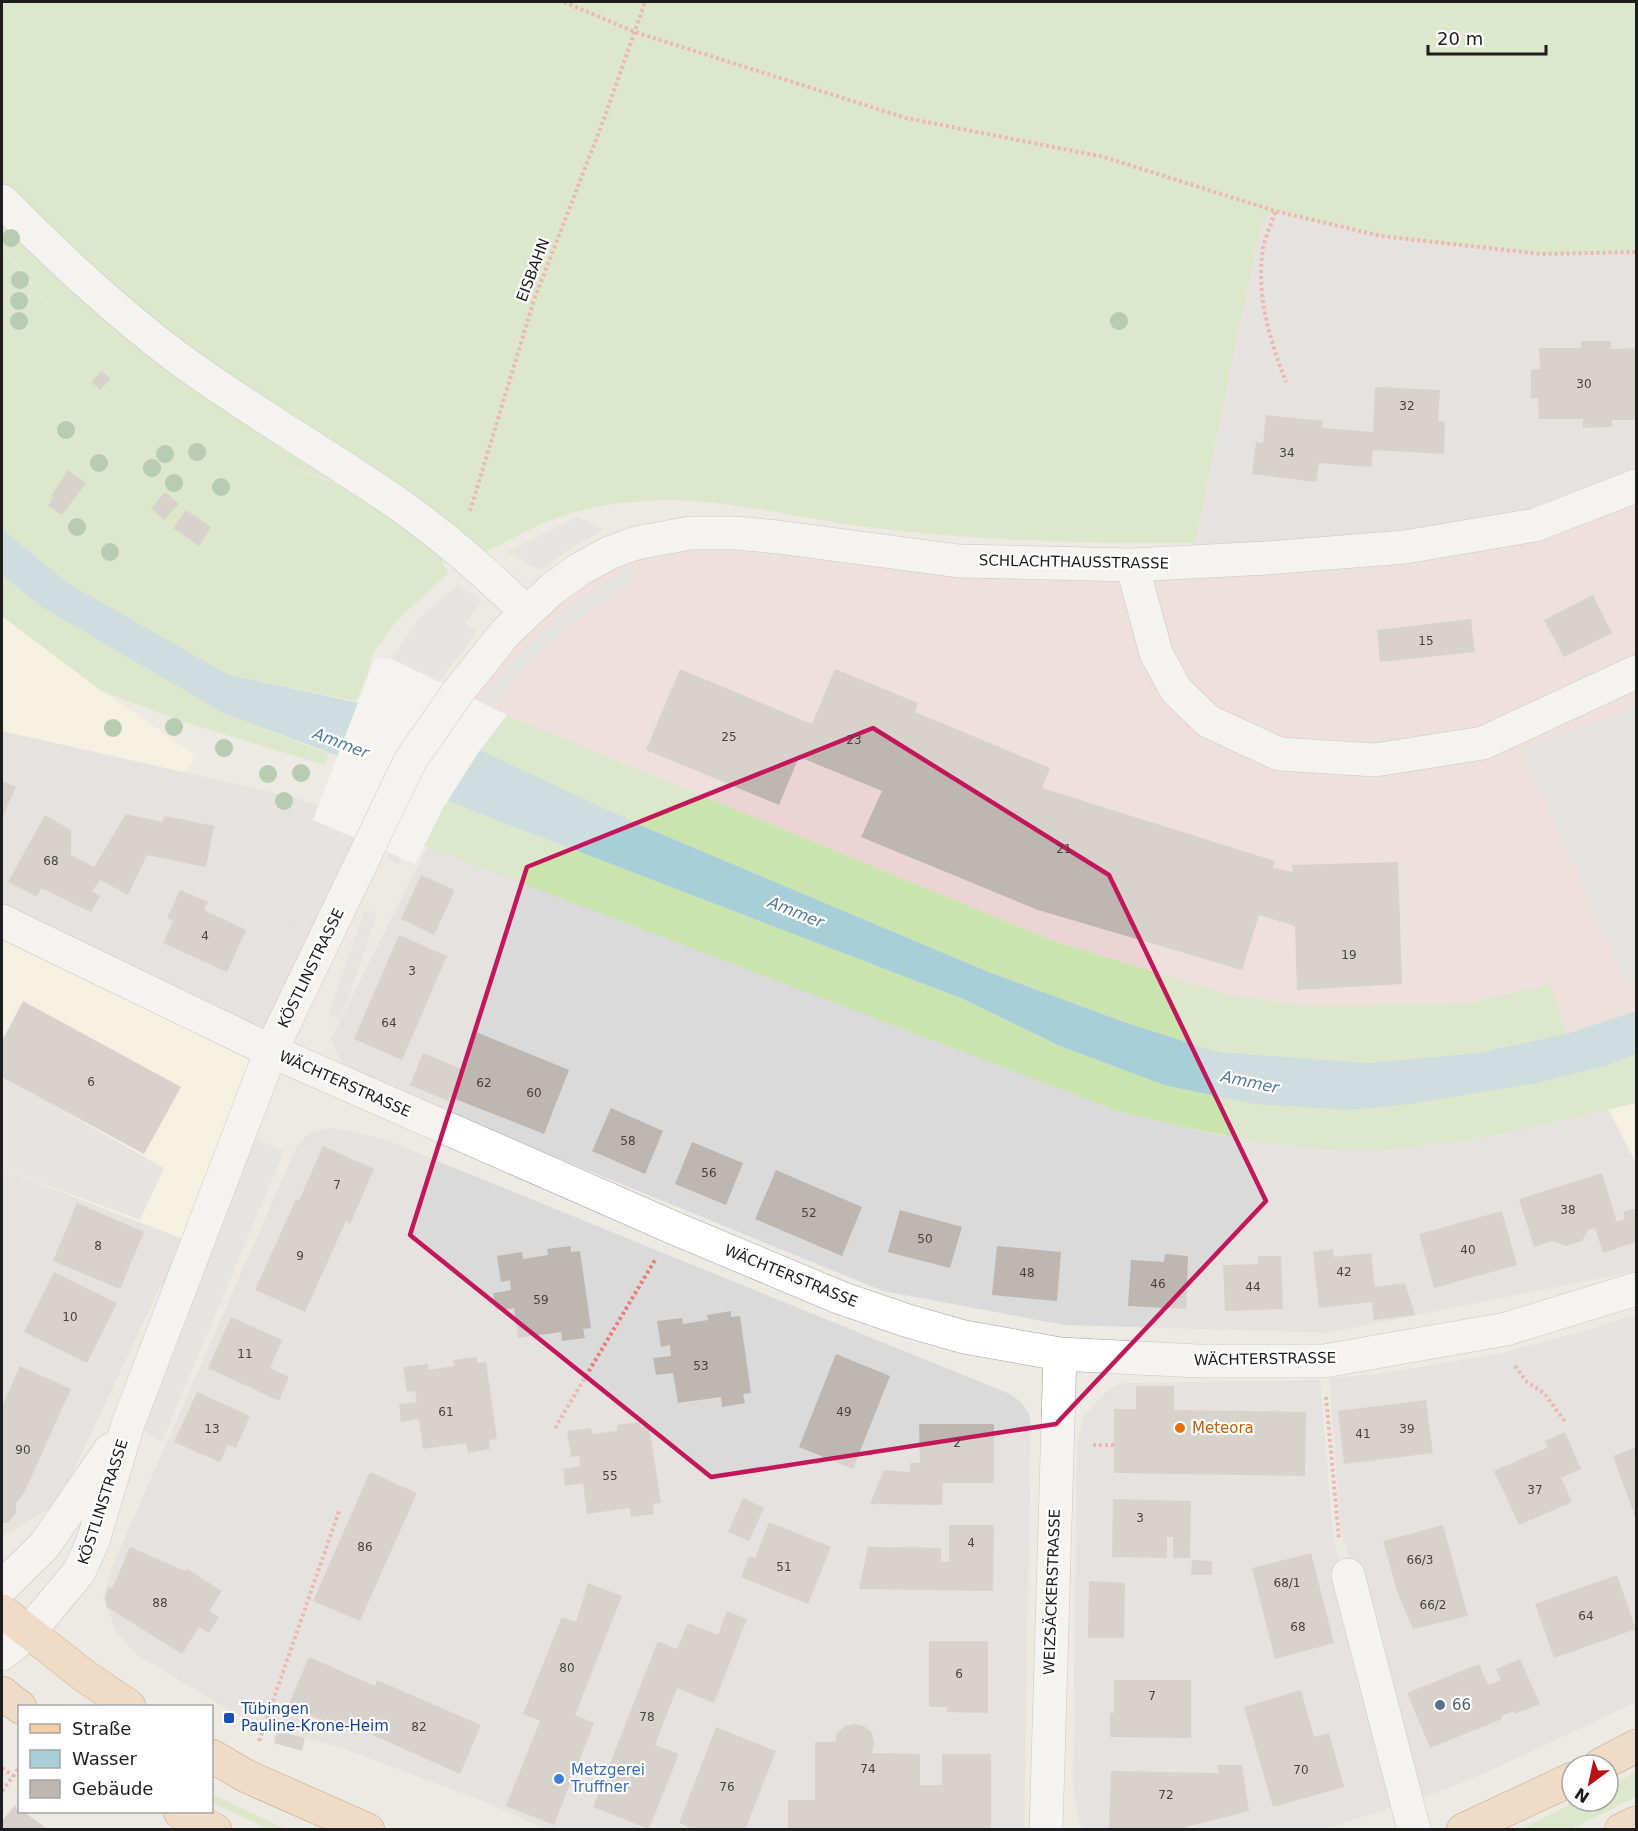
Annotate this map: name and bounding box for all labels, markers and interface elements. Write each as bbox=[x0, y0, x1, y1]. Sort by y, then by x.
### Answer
scale bar bbox=[1428, 18, 1546, 56]
text: 20 m bbox=[1437, 28, 1483, 49]
street label: EISBAHN bbox=[513, 236, 553, 304]
house number: 30 bbox=[1576, 377, 1592, 391]
house number: 32 bbox=[1399, 399, 1415, 413]
house number: 34 bbox=[1279, 446, 1295, 460]
street label: SCHLACHTHAUSSTRASSE bbox=[979, 551, 1169, 573]
house number: 15 bbox=[1418, 634, 1434, 648]
water label: Ammer bbox=[309, 723, 373, 763]
house number: 25 bbox=[721, 730, 737, 744]
house number: 23 bbox=[846, 733, 862, 747]
house number: 21 bbox=[1056, 842, 1072, 856]
house number: 68 bbox=[43, 854, 59, 868]
water label: Ammer bbox=[764, 892, 828, 932]
street label: KÖSTLINSTRASSE bbox=[273, 905, 348, 1031]
house number: 4 bbox=[201, 929, 209, 943]
house number: 19 bbox=[1341, 948, 1357, 962]
house number: 3 bbox=[408, 964, 416, 978]
house number: 64 bbox=[381, 1016, 397, 1030]
street label: WÄCHTERSTRASSE bbox=[276, 1046, 414, 1121]
water label: Ammer bbox=[1218, 1066, 1282, 1098]
house number: 6 bbox=[87, 1075, 95, 1089]
house number: 62 bbox=[476, 1076, 492, 1090]
house number: 60 bbox=[526, 1086, 542, 1100]
house number: 58 bbox=[620, 1134, 636, 1148]
house number: 56 bbox=[701, 1166, 717, 1180]
house number: 7 bbox=[333, 1178, 341, 1192]
house number: 38 bbox=[1560, 1203, 1576, 1217]
house number: 52 bbox=[801, 1206, 817, 1220]
house number: 50 bbox=[917, 1232, 933, 1246]
house number: 8 bbox=[94, 1239, 102, 1253]
street label: WÄCHTERSTRASSE bbox=[722, 1240, 861, 1311]
house number: 40 bbox=[1460, 1243, 1476, 1257]
house number: 9 bbox=[296, 1249, 304, 1263]
house number: 42 bbox=[1336, 1265, 1352, 1279]
house number: 48 bbox=[1019, 1266, 1035, 1280]
house number: 46 bbox=[1150, 1277, 1166, 1291]
house number: 44 bbox=[1245, 1280, 1261, 1294]
house number: 59 bbox=[533, 1293, 549, 1307]
house number: 10 bbox=[62, 1310, 78, 1324]
house number: 11 bbox=[237, 1347, 253, 1361]
street label: WÄCHTERSTRASSE bbox=[1194, 1348, 1336, 1369]
house number: 53 bbox=[693, 1359, 709, 1373]
house number: 61 bbox=[438, 1405, 454, 1419]
house number: 49 bbox=[836, 1405, 852, 1419]
place label: Meteora bbox=[1192, 1419, 1254, 1437]
marker: Meteora bbox=[1173, 1421, 1187, 1435]
house number: 13 bbox=[204, 1422, 220, 1436]
house number: 39 bbox=[1399, 1422, 1415, 1436]
house number: 41 bbox=[1355, 1427, 1371, 1441]
house number: 2 bbox=[953, 1436, 961, 1450]
street label: KÖSTLINSTRASSE bbox=[73, 1437, 132, 1567]
house number: 90 bbox=[15, 1443, 31, 1457]
house number: 55 bbox=[602, 1469, 618, 1483]
house number: 37 bbox=[1527, 1483, 1543, 1497]
street label: WEIZSÄCKERSTRASSE bbox=[1039, 1509, 1064, 1675]
house number: 3 bbox=[1136, 1511, 1144, 1525]
house number: 4 bbox=[967, 1536, 975, 1550]
house number: 86 bbox=[357, 1540, 373, 1554]
house number: 66/3 bbox=[1407, 1553, 1433, 1567]
house number: 51 bbox=[776, 1560, 792, 1574]
house number: 68/1 bbox=[1274, 1576, 1300, 1590]
house number: 88 bbox=[152, 1596, 168, 1610]
house number: 66/2 bbox=[1420, 1598, 1446, 1612]
house number: 64 bbox=[1578, 1609, 1594, 1623]
house number: 68 bbox=[1290, 1620, 1306, 1634]
house number: 80 bbox=[559, 1661, 575, 1675]
house number: 6 bbox=[955, 1667, 963, 1681]
house number: 7 bbox=[1148, 1689, 1156, 1703]
place label: 66 bbox=[1452, 1696, 1471, 1714]
marker: 66 bbox=[1433, 1698, 1447, 1712]
place label: Tübingen Pauline-Krone-Heim bbox=[240, 1700, 389, 1735]
legend bbox=[18, 1705, 213, 1813]
house number: 78 bbox=[639, 1710, 655, 1724]
marker: Tübingen Pauline-Krone-Heim bbox=[222, 1711, 236, 1725]
text: Straße bbox=[72, 1718, 131, 1739]
house number: 82 bbox=[411, 1720, 427, 1734]
text: Wasser bbox=[72, 1748, 138, 1769]
north arrow bbox=[1560, 1753, 1620, 1813]
place label: Metzgerei Truffner bbox=[570, 1761, 645, 1796]
house number: 74 bbox=[860, 1762, 876, 1776]
house number: 70 bbox=[1293, 1763, 1309, 1777]
marker: Metzgerei Truffner bbox=[552, 1772, 566, 1786]
text: Gebäude bbox=[72, 1778, 153, 1799]
house number: 76 bbox=[719, 1780, 735, 1794]
text: N bbox=[1571, 1784, 1593, 1807]
house number: 72 bbox=[1158, 1788, 1174, 1802]

